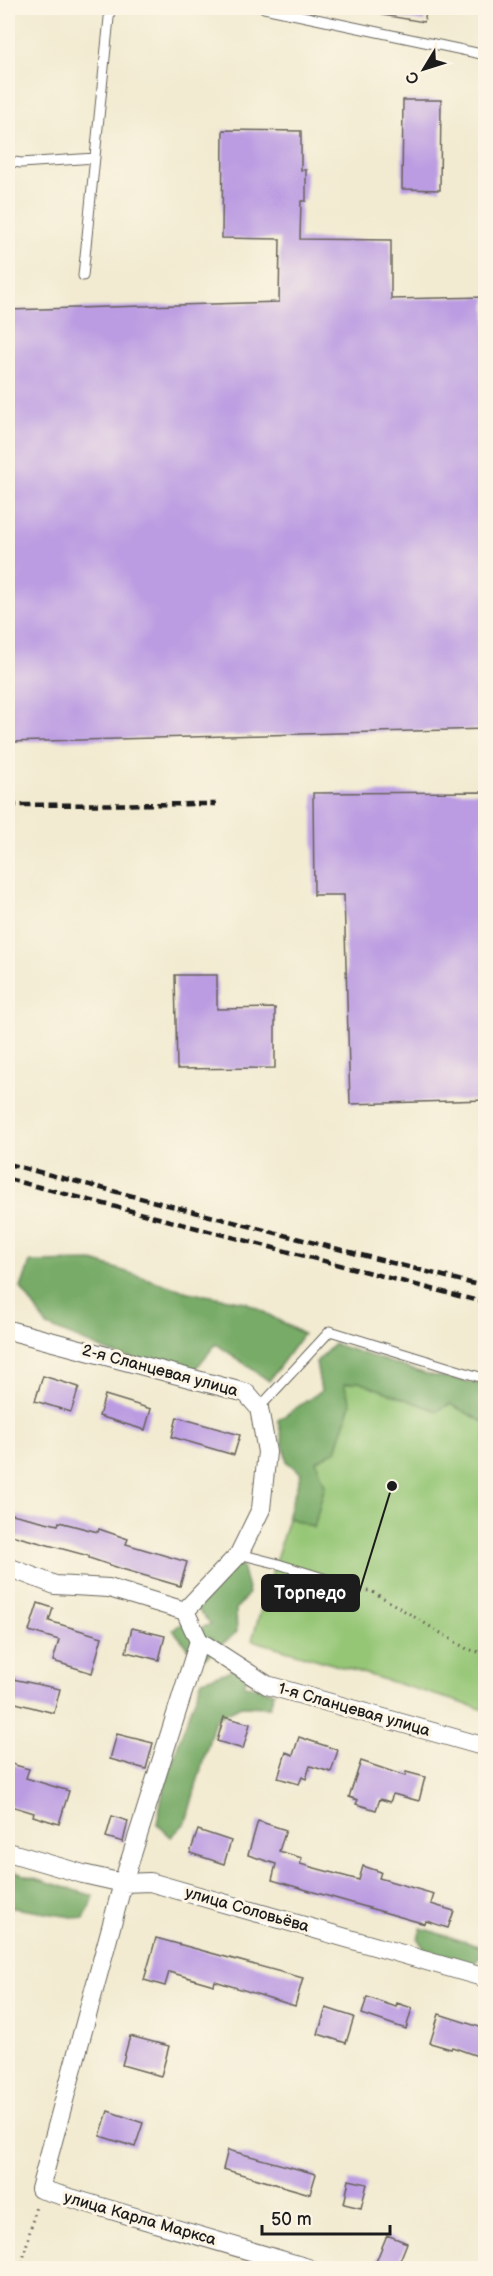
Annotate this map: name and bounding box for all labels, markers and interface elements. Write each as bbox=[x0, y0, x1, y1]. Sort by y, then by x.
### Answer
north arrow bbox=[394, 39, 454, 99]
text: С bbox=[402, 67, 424, 88]
street label: 2-я Сланцевая улица bbox=[80, 1341, 241, 1401]
callout: Торпедо bbox=[262, 1575, 359, 1611]
text: Торпедо bbox=[274, 1583, 346, 1604]
street label: 1-я Сланцевая улица bbox=[276, 1679, 433, 1741]
street label: улица Соловьёва bbox=[183, 1883, 312, 1937]
street label: улица Карла Маркса bbox=[62, 2188, 219, 2250]
scale bar bbox=[262, 2198, 390, 2236]
text: 50 m bbox=[271, 2209, 312, 2230]

